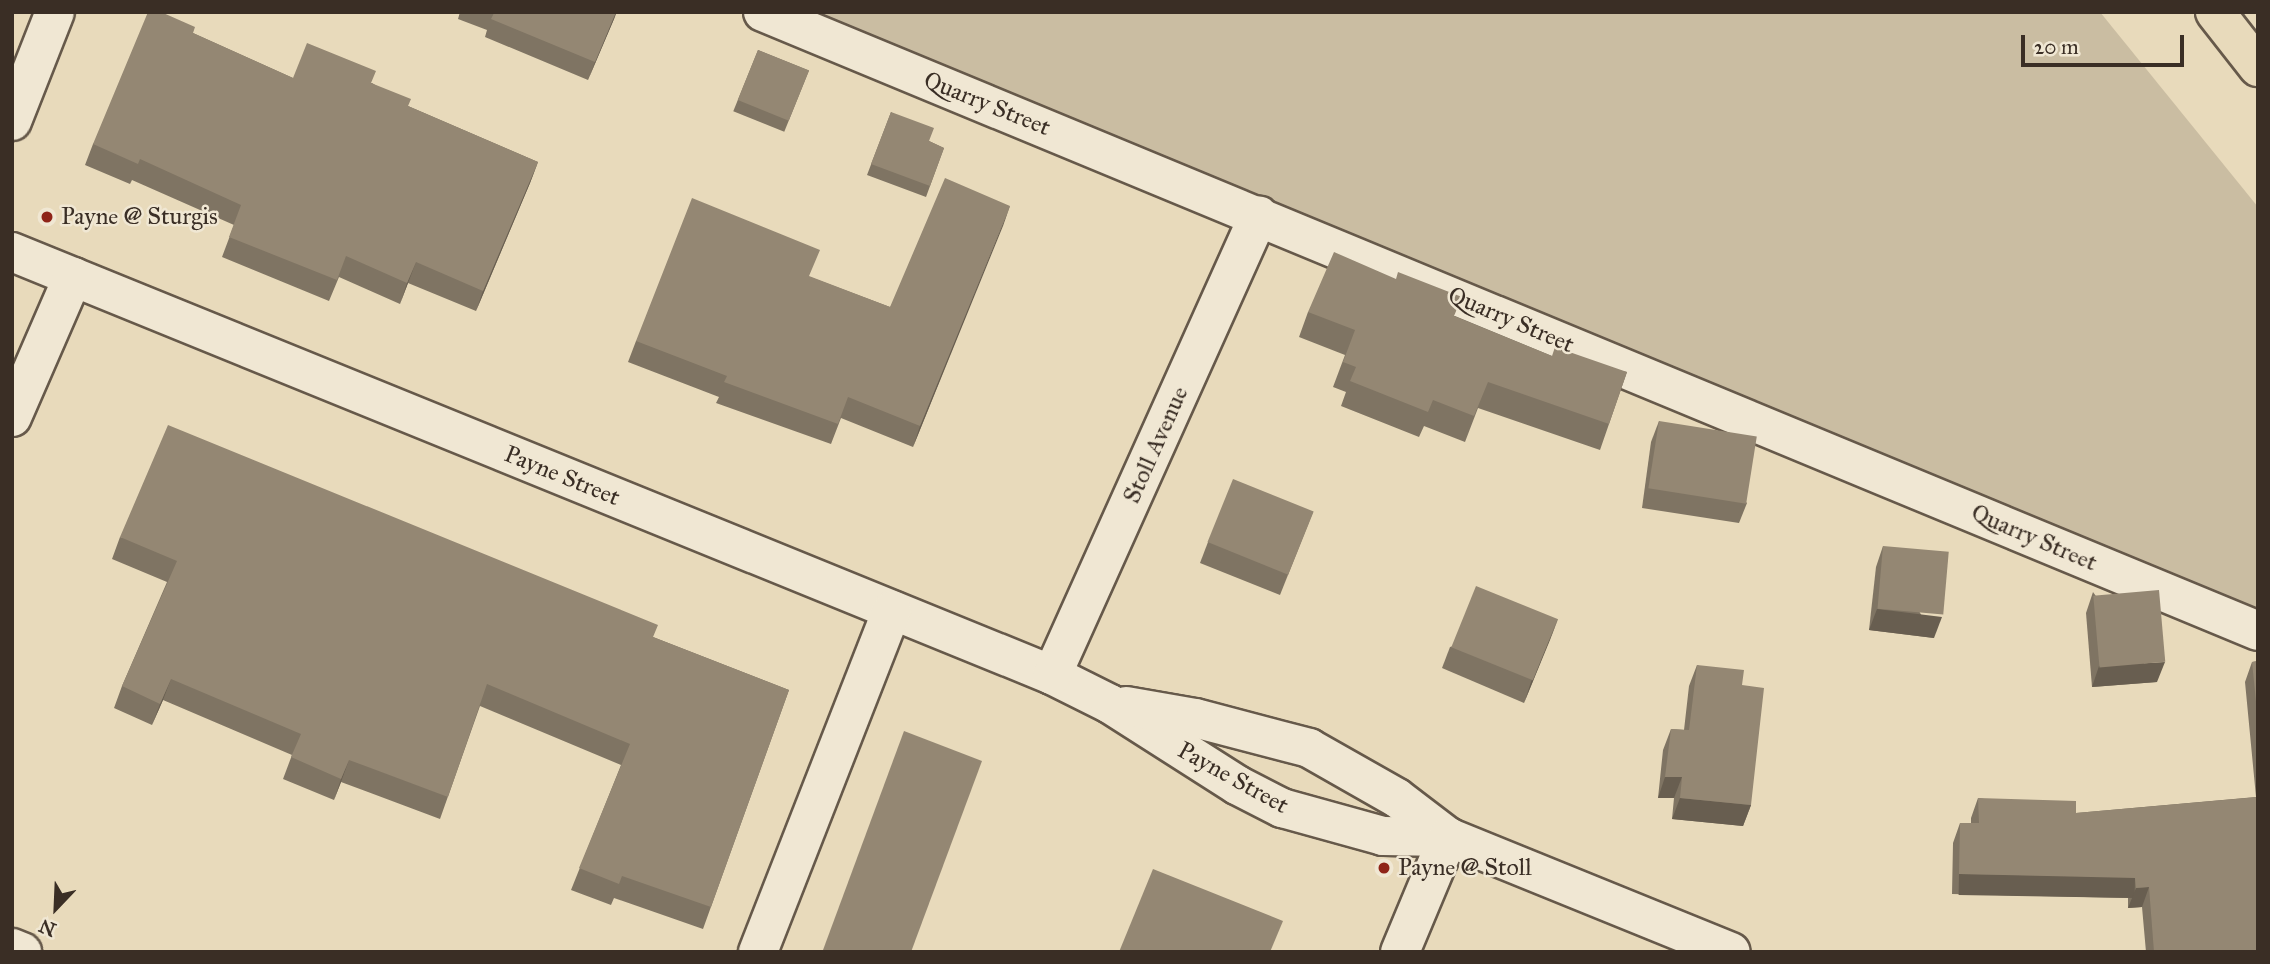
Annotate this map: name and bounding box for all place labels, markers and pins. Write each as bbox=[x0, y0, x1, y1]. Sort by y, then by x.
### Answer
place label: Payne @ Sturgis bbox=[61, 203, 218, 231]
marker: Payne @ Sturgis bbox=[39, 209, 55, 225]
place label: Payne @ Stoll bbox=[1398, 854, 1532, 882]
marker: Payne @ Stoll bbox=[1376, 860, 1392, 876]

